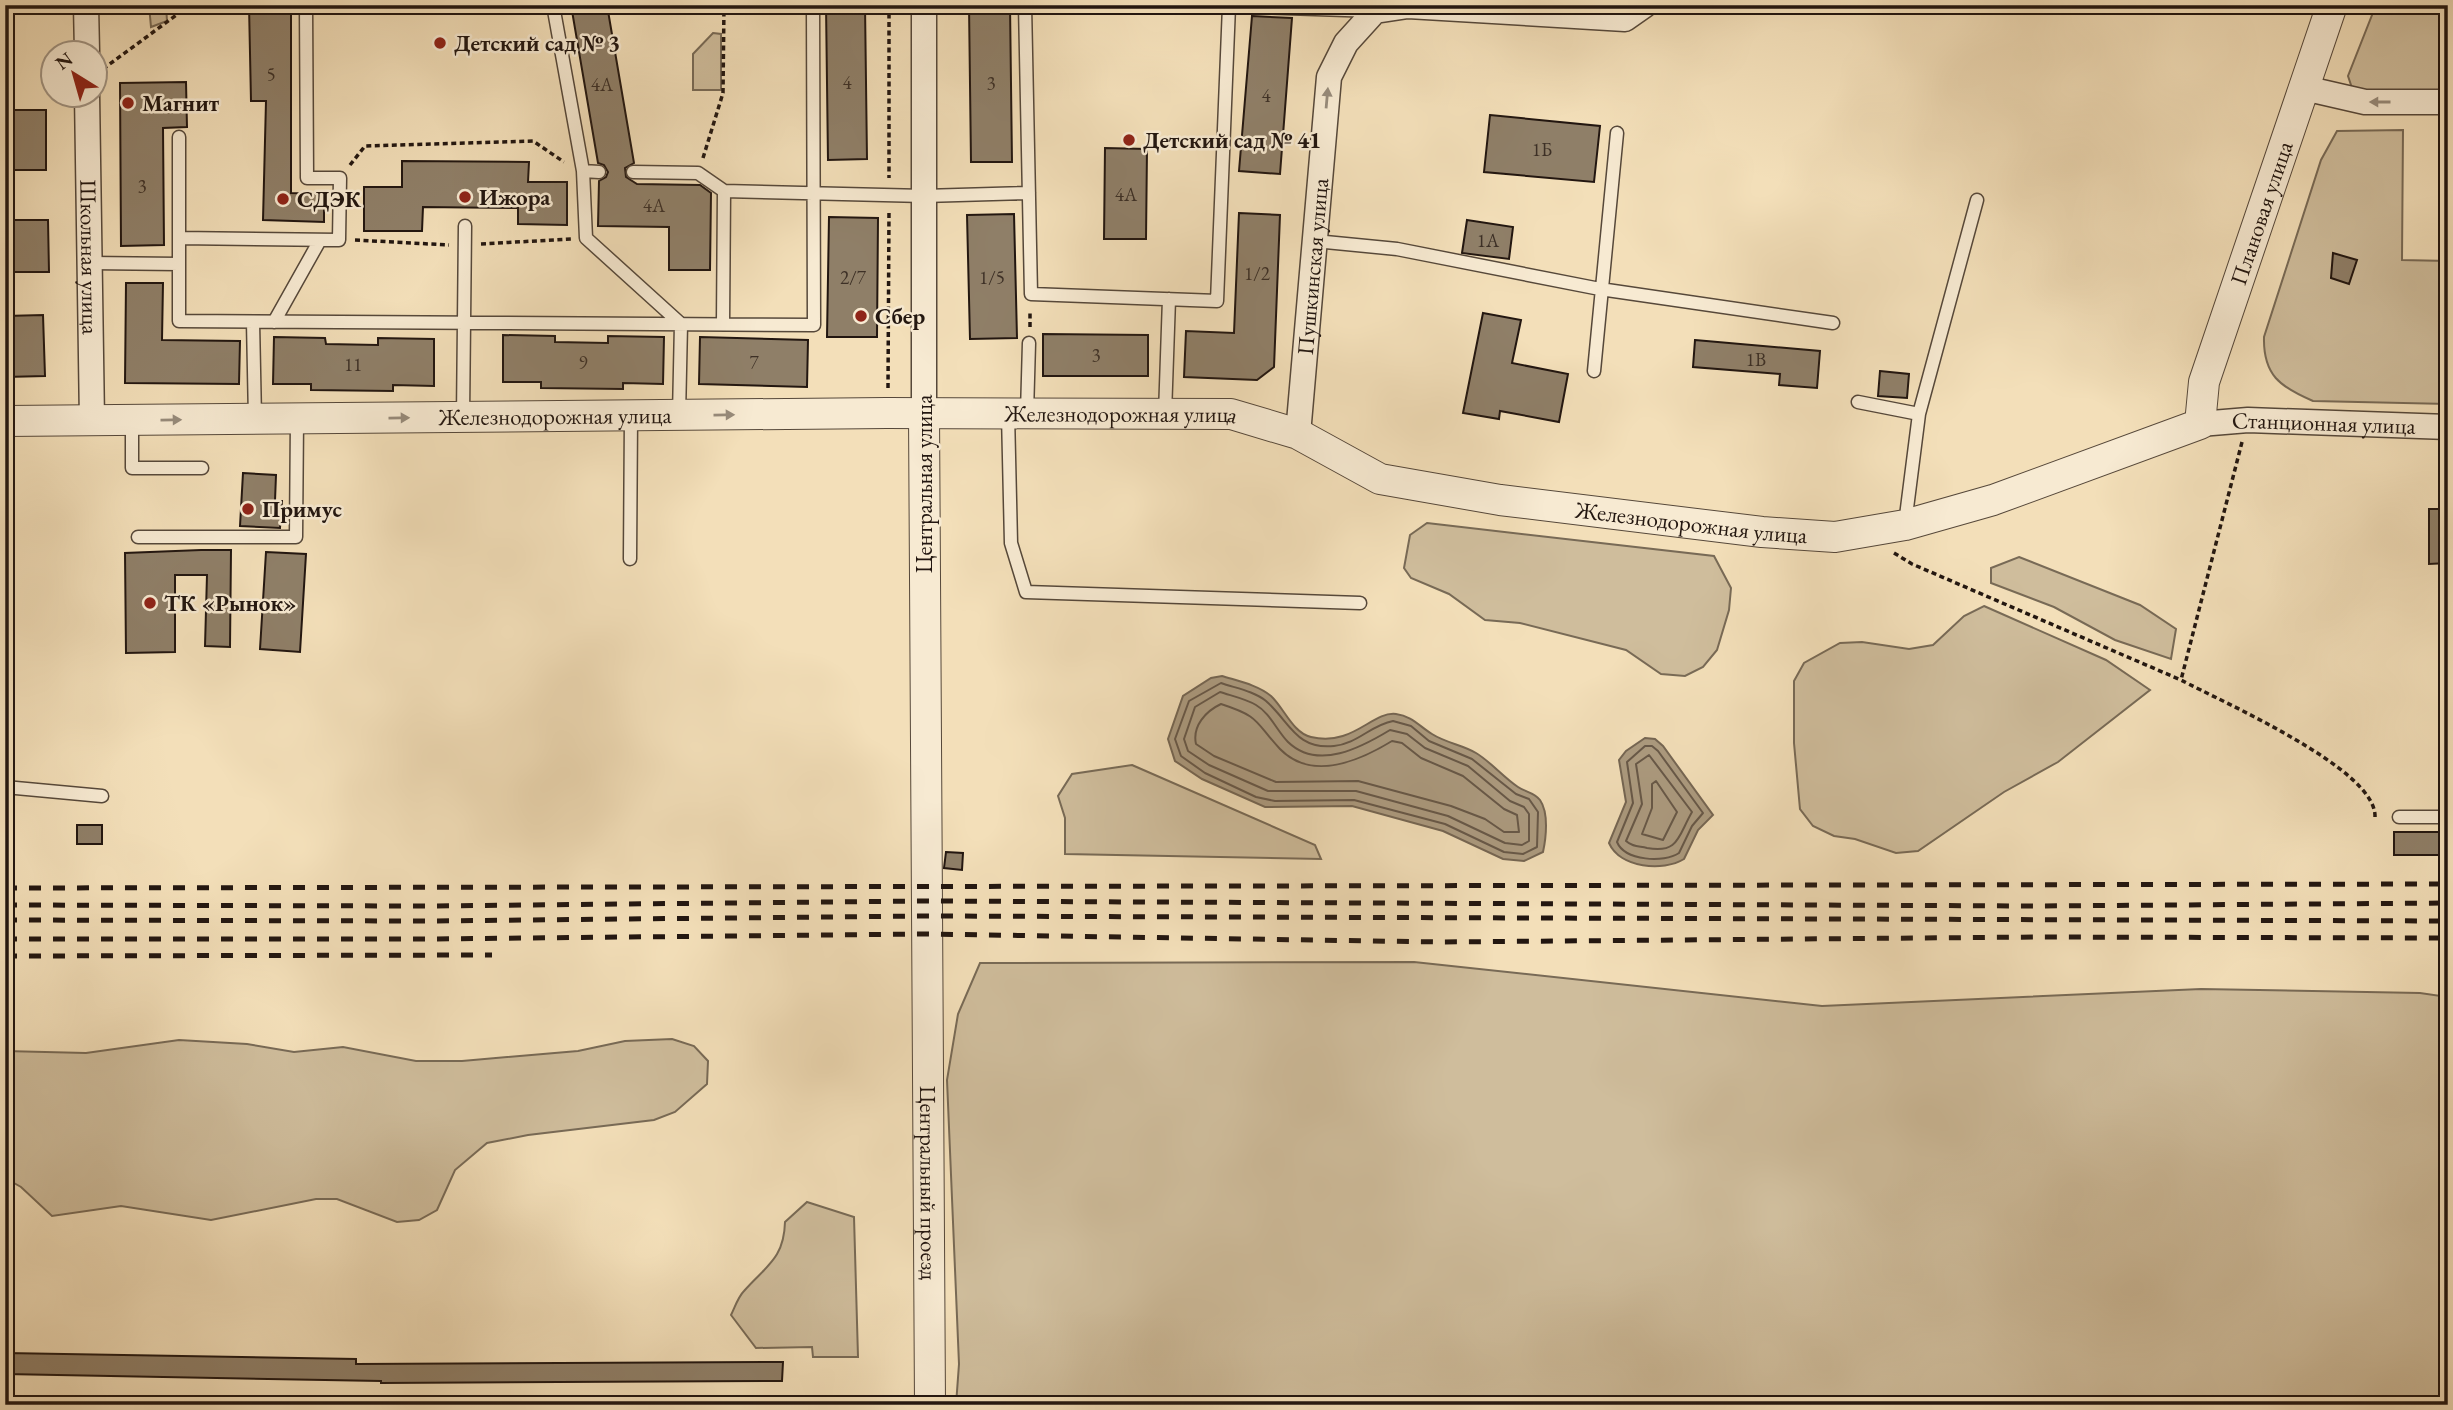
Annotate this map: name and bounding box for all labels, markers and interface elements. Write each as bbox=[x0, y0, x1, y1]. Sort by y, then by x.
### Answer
place label: Детский сад № 3 bbox=[454, 28, 620, 58]
marker: Детский сад № 3 bbox=[432, 35, 448, 51]
north arrow bbox=[38, 38, 108, 108]
text: N bbox=[50, 46, 78, 75]
house number: 5 bbox=[266, 62, 276, 87]
house number: 4 bbox=[842, 70, 852, 95]
house number: 3 bbox=[986, 71, 996, 96]
house number: 4А bbox=[591, 72, 614, 97]
house number: 4 bbox=[1261, 83, 1271, 108]
one-way arrow bbox=[1322, 86, 1333, 108]
place label: Магнит bbox=[142, 88, 220, 118]
marker: Магнит bbox=[120, 95, 136, 111]
one-way arrow bbox=[2368, 96, 2390, 108]
place label: Детский сад № 41 bbox=[1143, 125, 1321, 155]
marker: Детский сад № 41 bbox=[1121, 132, 1137, 148]
street label: Плановая улица bbox=[2223, 136, 2300, 289]
house number: 1Б bbox=[1532, 137, 1552, 162]
house number: 3 bbox=[137, 174, 147, 199]
street label: Пушкинская улица bbox=[1290, 176, 1335, 356]
street label: Школьная улица bbox=[73, 179, 106, 336]
place label: Ижора bbox=[479, 182, 551, 212]
house number: 4А bbox=[1115, 182, 1138, 207]
place label: СДЭК bbox=[297, 184, 362, 214]
marker: Ижора bbox=[457, 189, 473, 205]
marker: СДЭК bbox=[275, 191, 291, 207]
house number: 4А bbox=[643, 193, 666, 218]
house number: 1А bbox=[1477, 228, 1500, 253]
house number: 1/2 bbox=[1244, 261, 1270, 286]
house number: 2/7 bbox=[840, 265, 867, 290]
house number: 1/5 bbox=[979, 265, 1005, 290]
place label: Сбер bbox=[875, 301, 925, 331]
marker: Сбер bbox=[853, 308, 869, 324]
house number: 3 bbox=[1091, 343, 1101, 368]
house number: 1В bbox=[1746, 347, 1766, 372]
house number: 9 bbox=[578, 350, 588, 375]
house number: 7 bbox=[749, 350, 759, 375]
house number: 11 bbox=[344, 352, 362, 377]
street label: Центральная улица bbox=[909, 394, 939, 573]
street label: Железнодорожная улица bbox=[1003, 398, 1242, 431]
street label: Железнодорожная улица bbox=[437, 400, 673, 432]
street label: Станционная улица bbox=[2231, 405, 2417, 441]
one-way arrow bbox=[714, 409, 736, 421]
one-way arrow bbox=[388, 412, 410, 424]
one-way arrow bbox=[161, 414, 183, 426]
place label: Примус bbox=[262, 494, 343, 524]
street label: Железнодорожная улица bbox=[1573, 494, 1809, 550]
marker: Примус bbox=[240, 501, 256, 517]
place label: ТК «Рынок» bbox=[164, 588, 297, 618]
marker: ТК «Рынок» bbox=[142, 595, 158, 611]
street label: Центральный проезд bbox=[913, 1086, 944, 1281]

